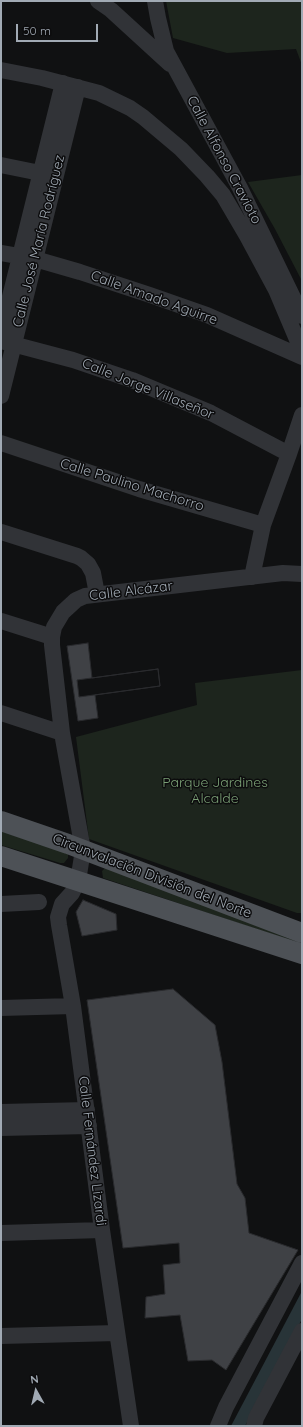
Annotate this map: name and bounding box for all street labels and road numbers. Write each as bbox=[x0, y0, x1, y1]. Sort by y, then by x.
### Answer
street label: Calle Alfonso Cravioto bbox=[183, 93, 265, 227]
street label: Calle José María Rodríguez bbox=[9, 153, 69, 329]
street label: Calle Amado Aguirre bbox=[88, 267, 220, 329]
street label: Calle Jorge Villaseñor bbox=[79, 355, 217, 423]
street label: Calle Paulino Machorro bbox=[58, 455, 206, 515]
street label: Calle Alcázar bbox=[88, 578, 174, 604]
street label: Circunvalación División del Norte bbox=[50, 830, 254, 922]
street label: Calle Fernández Lizardi bbox=[74, 1075, 110, 1227]

